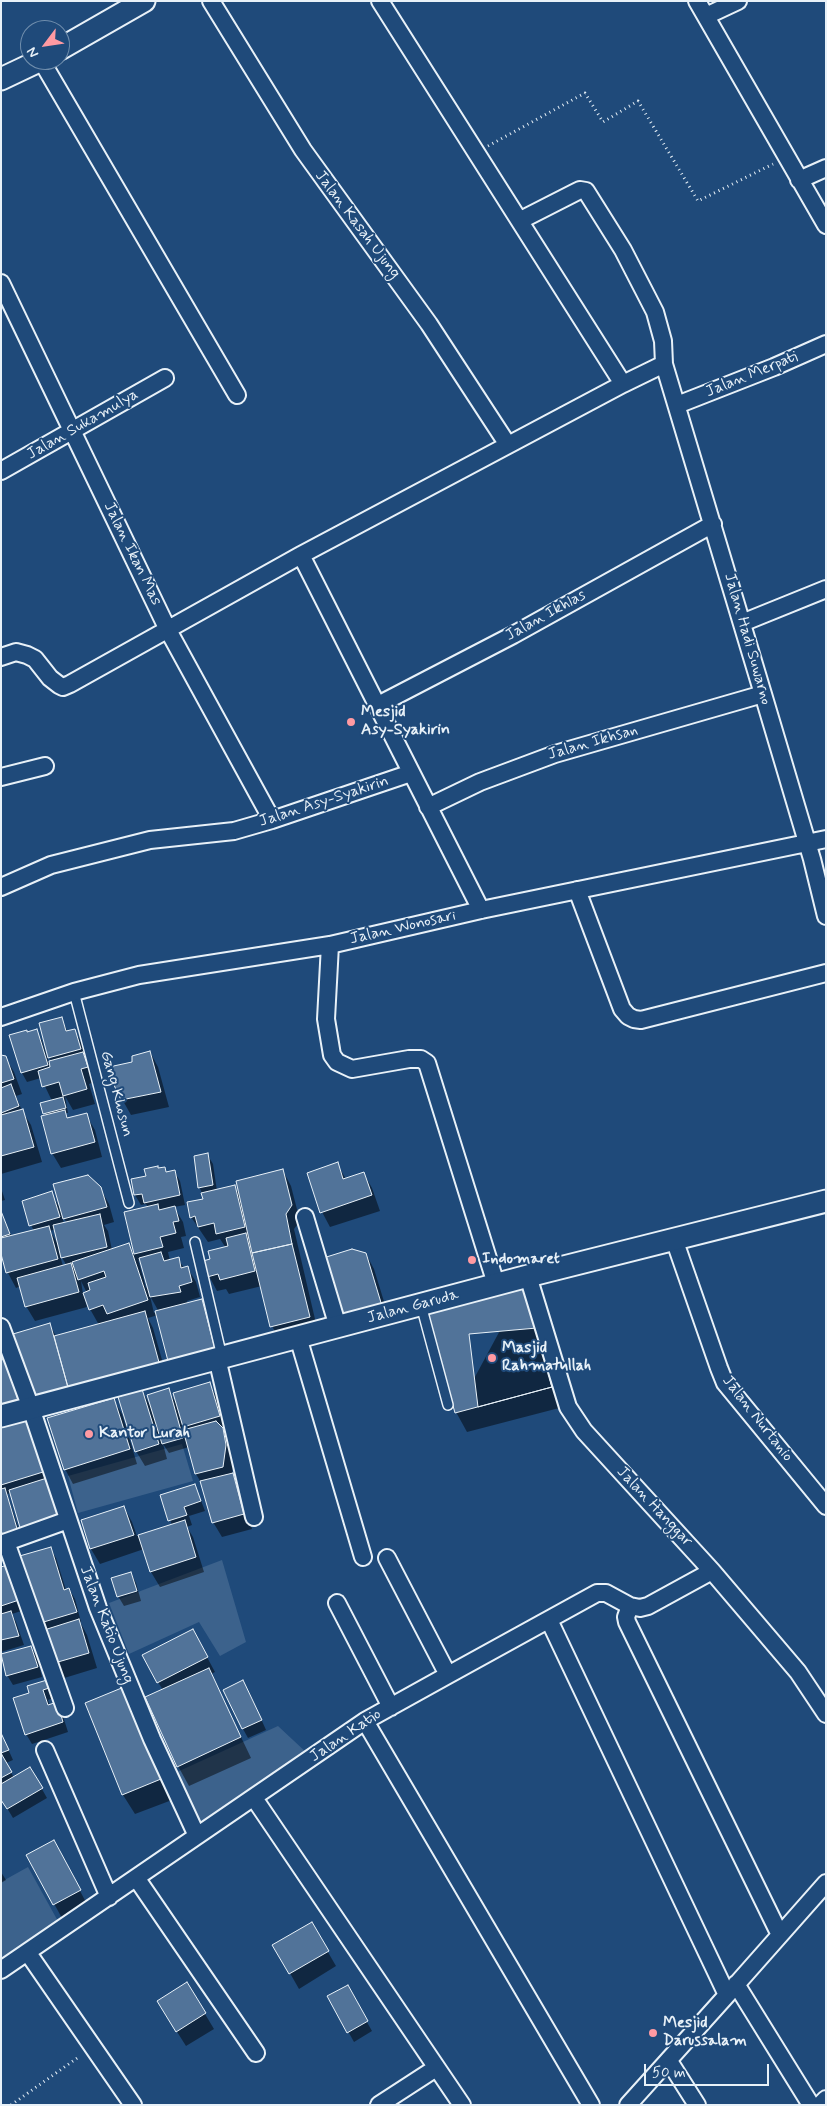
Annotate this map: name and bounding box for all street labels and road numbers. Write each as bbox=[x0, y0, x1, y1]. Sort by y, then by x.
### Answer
street label: Jalan Kasah Ujung bbox=[310, 167, 404, 283]
street label: Jalan Merpati bbox=[703, 348, 801, 402]
street label: Jalan Sukamulya bbox=[24, 385, 142, 465]
street label: Jalan Ikan Mas bbox=[99, 499, 165, 609]
street label: Jalan Hadi Suwarno bbox=[719, 571, 775, 707]
street label: Jalan Ikhlas bbox=[502, 586, 590, 646]
street label: Jalan Ikhsan bbox=[546, 721, 640, 765]
street label: Jalan Asy-Syakirin bbox=[257, 772, 391, 832]
street label: Jalan Wonosari bbox=[348, 906, 458, 950]
street label: Gang Khosun bbox=[95, 1049, 137, 1139]
street label: Jalan Garuda bbox=[365, 1286, 461, 1328]
street label: Jalan Nurtanio bbox=[717, 1372, 797, 1466]
street label: Jalan Hanggar bbox=[612, 1463, 696, 1551]
street label: Jalan Katio Ujung bbox=[75, 1563, 137, 1687]
street label: Jalan Katio bbox=[307, 1705, 385, 1767]

